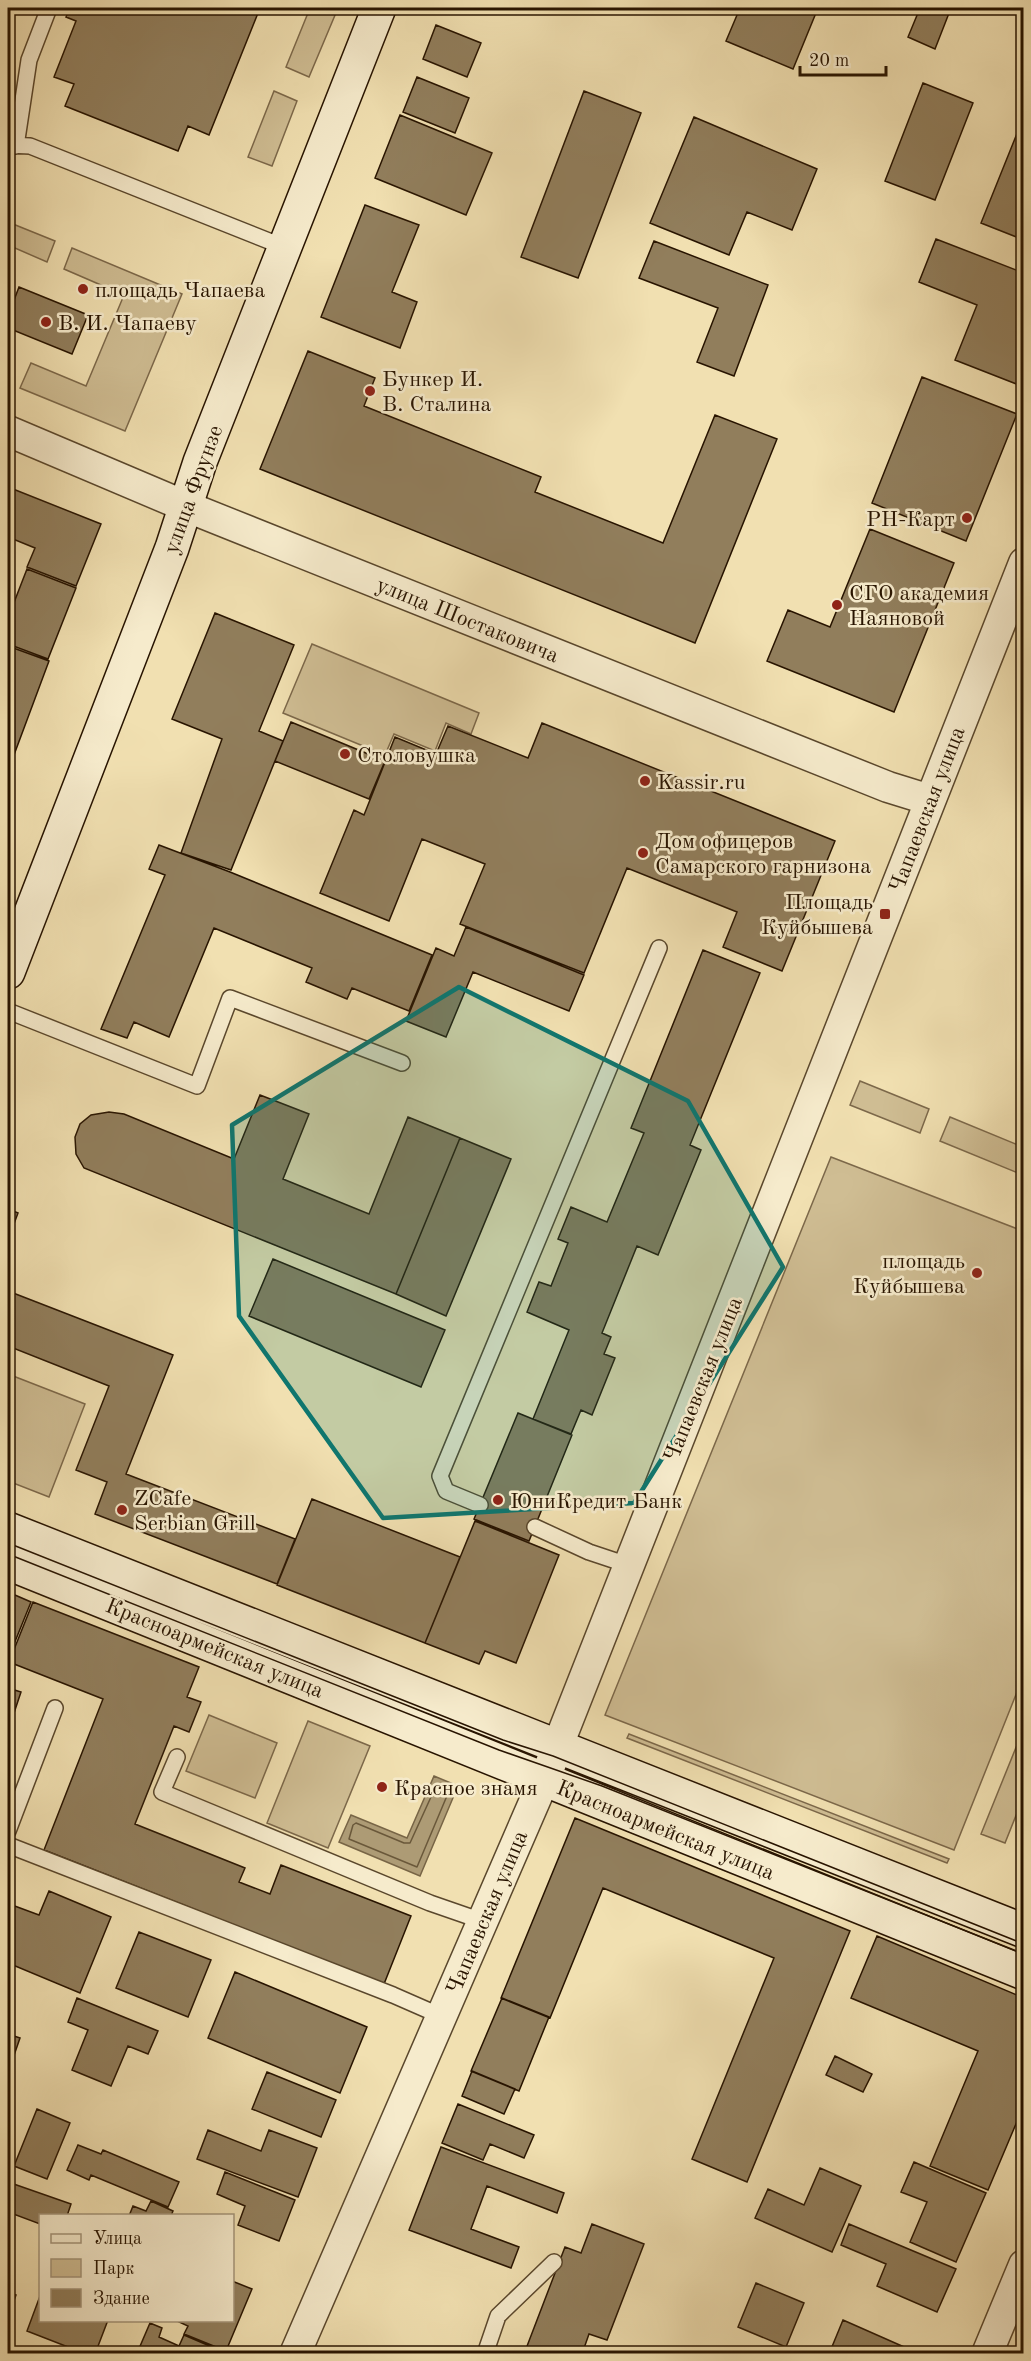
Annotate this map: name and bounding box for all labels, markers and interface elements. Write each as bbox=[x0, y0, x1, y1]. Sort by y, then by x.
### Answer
scale bar bbox=[800, 39, 886, 77]
text: 20 m bbox=[809, 52, 849, 70]
place label: площадь Чапаева bbox=[95, 280, 265, 302]
marker: площадь Чапаева bbox=[76, 282, 90, 296]
place label: В. И. Чапаеву bbox=[58, 313, 197, 335]
marker: В. И. Чапаеву bbox=[39, 315, 53, 329]
place label: Бункер И. В. Сталина bbox=[382, 369, 491, 416]
marker: Бункер И. В. Сталина bbox=[363, 384, 377, 398]
street label: улица Фрунзе bbox=[160, 422, 227, 557]
place label: РН-Карт bbox=[866, 509, 955, 531]
marker: РН-Карт bbox=[960, 511, 974, 525]
street label: улица Шостаковича bbox=[373, 574, 562, 668]
place label: СГО академия Наяновой bbox=[849, 583, 989, 630]
marker: СГО академия Наяновой bbox=[830, 598, 844, 612]
street label: Чапаевская улица bbox=[886, 724, 970, 896]
place label: Столовушка bbox=[357, 745, 476, 767]
marker: Столовушка bbox=[338, 747, 352, 761]
place label: Kassir.ru bbox=[657, 772, 746, 794]
marker: Kassir.ru bbox=[638, 774, 652, 788]
place label: Дом офицеров Самарского гарнизона bbox=[655, 831, 871, 878]
marker: Дом офицеров Самарского гарнизона bbox=[636, 846, 650, 860]
place label: Площадь Куйбышева bbox=[761, 892, 873, 939]
marker: Площадь Куйбышева bbox=[878, 907, 892, 921]
place label: площадь Куйбышева bbox=[853, 1251, 965, 1298]
marker: площадь Куйбышева bbox=[970, 1266, 984, 1280]
street label: Чапаевская улица bbox=[661, 1294, 747, 1465]
place label: ZCafe Serbian Grill bbox=[134, 1488, 256, 1535]
place label: ЮниКредит Банк bbox=[510, 1491, 682, 1513]
marker: ЮниКредит Банк bbox=[491, 1493, 505, 1507]
marker: ZCafe Serbian Grill bbox=[115, 1503, 129, 1517]
street label: Красноармейская улица bbox=[102, 1595, 327, 1703]
street label: Красноармейская улица bbox=[553, 1777, 778, 1885]
place label: Красное знамя bbox=[394, 1778, 538, 1800]
marker: Красное знамя bbox=[375, 1780, 389, 1794]
street label: Чапаевская улица bbox=[443, 1827, 532, 1998]
legend bbox=[39, 2214, 234, 2322]
text: Улица bbox=[93, 2230, 142, 2248]
text: Парк bbox=[93, 2260, 134, 2278]
text: Здание bbox=[93, 2290, 150, 2308]

